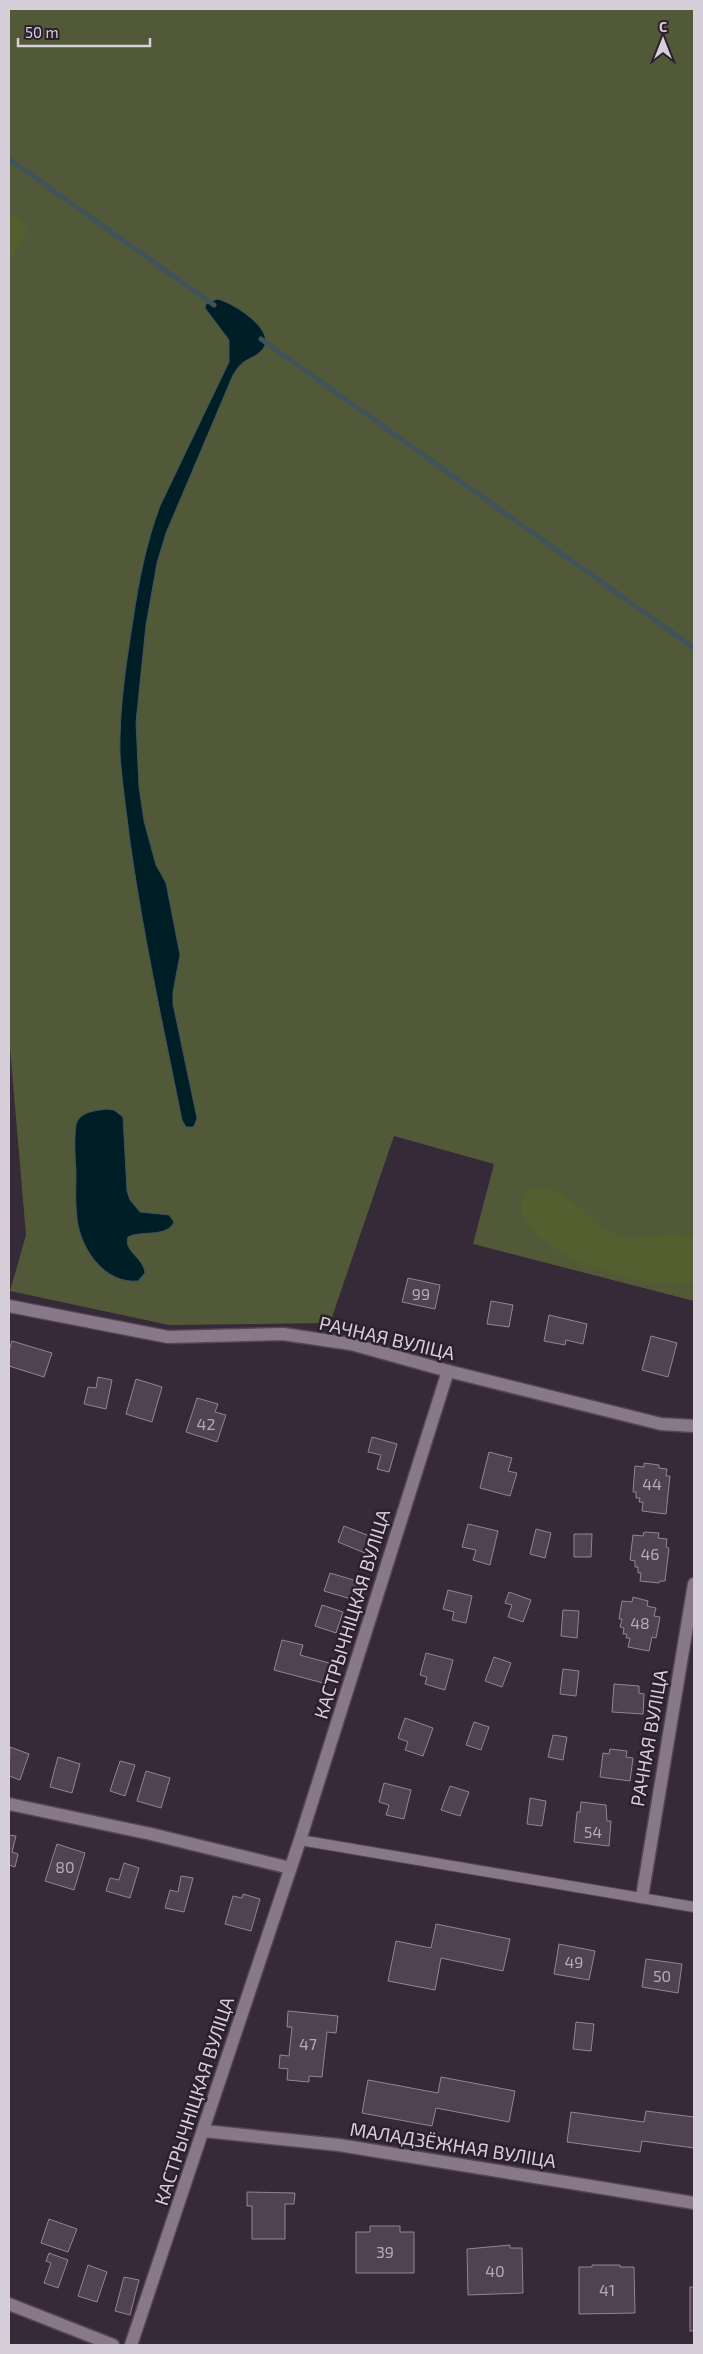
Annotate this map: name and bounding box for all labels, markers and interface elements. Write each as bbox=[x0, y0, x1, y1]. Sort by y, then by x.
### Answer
scale bar bbox=[18, 15, 150, 47]
north arrow bbox=[638, 15, 688, 65]
text: С bbox=[659, 18, 667, 35]
text: 50 m bbox=[25, 23, 59, 41]
house number: 99 bbox=[412, 1284, 430, 1303]
street label: РАЧНАЯ ВУЛІЦА bbox=[317, 1311, 457, 1364]
house number: 42 bbox=[197, 1414, 215, 1433]
house number: 44 bbox=[642, 1474, 662, 1493]
street label: КАСТРЫЧНІЦКАЯ ВУЛІЦА bbox=[309, 1506, 394, 1721]
house number: 46 bbox=[641, 1544, 660, 1563]
house number: 48 bbox=[630, 1613, 650, 1632]
street label: РАЧНАЯ ВУЛІЦА bbox=[625, 1668, 672, 1808]
house number: 54 bbox=[584, 1822, 602, 1841]
house number: 80 bbox=[55, 1857, 75, 1876]
house number: 49 bbox=[565, 1952, 584, 1971]
house number: 50 bbox=[653, 1966, 671, 1985]
street label: КАСТРЫЧНІЦКАЯ ВУЛІЦА bbox=[149, 1993, 238, 2208]
house number: 47 bbox=[299, 2034, 317, 2053]
street label: МАЛАДЗЁЖНАЯ ВУЛІЦА bbox=[348, 2117, 558, 2172]
house number: 39 bbox=[376, 2242, 394, 2261]
house number: 40 bbox=[485, 2261, 505, 2280]
house number: 41 bbox=[599, 2280, 615, 2299]

